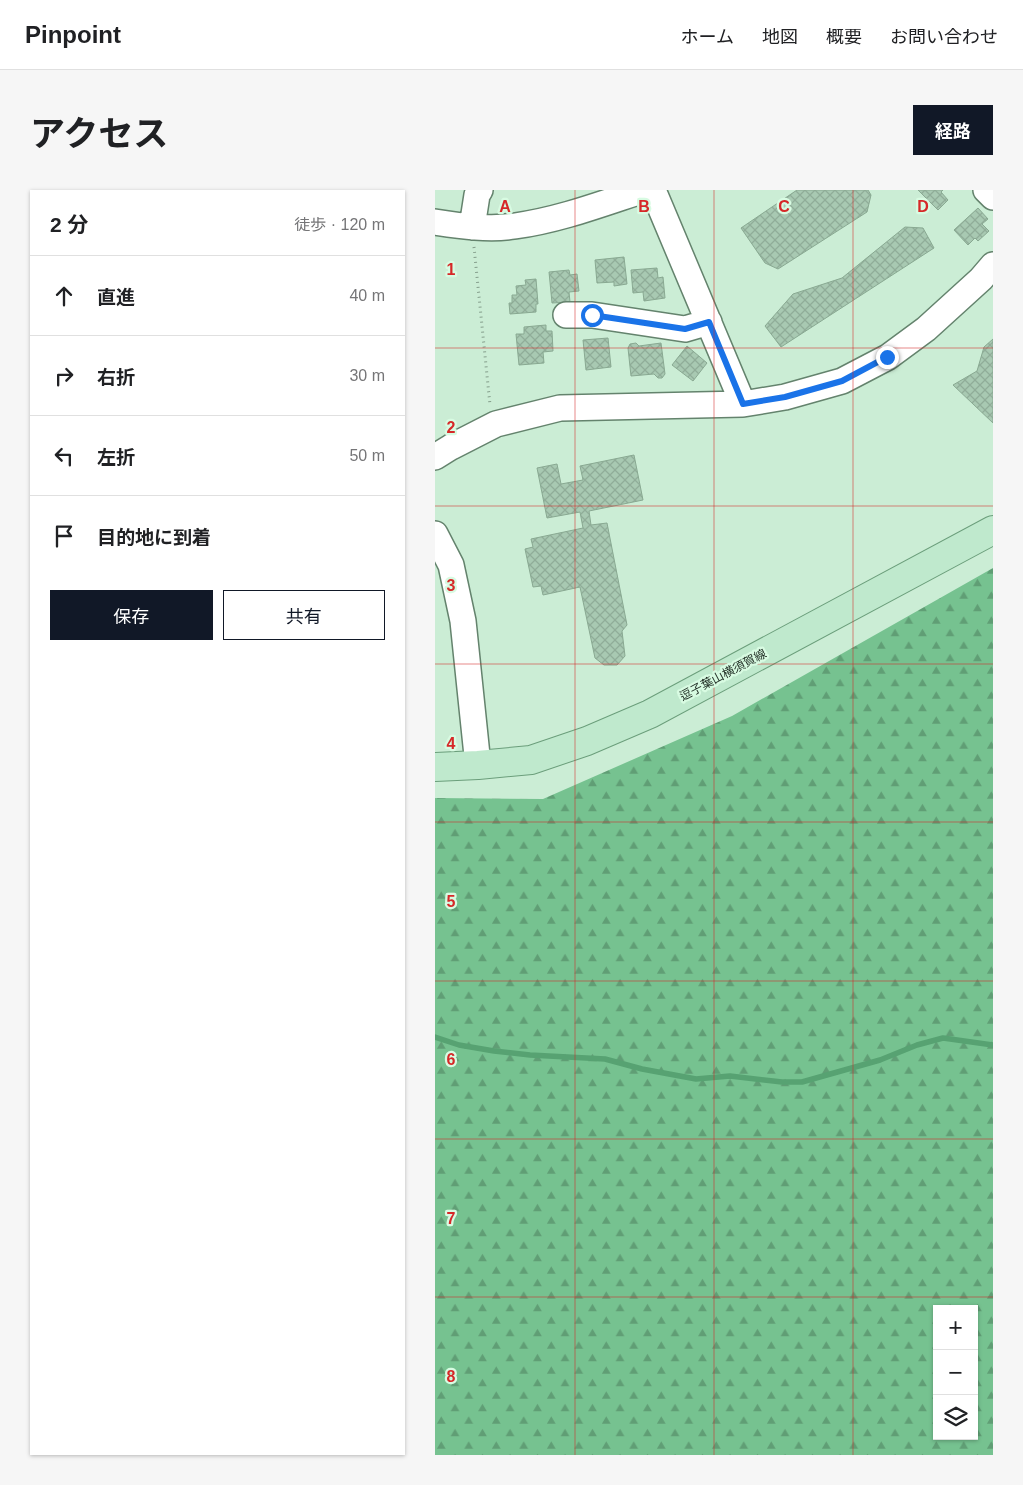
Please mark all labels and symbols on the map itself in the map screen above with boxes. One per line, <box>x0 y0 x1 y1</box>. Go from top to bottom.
text: A <box>499 198 511 215</box>
text: B <box>638 198 650 215</box>
text: C <box>778 198 790 215</box>
text: D <box>917 198 929 215</box>
text: 1 <box>447 261 456 278</box>
route start <box>581 304 604 327</box>
route end <box>876 346 899 369</box>
text: 2 <box>447 419 456 436</box>
text: 3 <box>447 577 456 594</box>
street label: 逗子葉山横須賀線 <box>677 646 769 704</box>
text: 4 <box>447 735 456 752</box>
text: 5 <box>447 893 456 910</box>
text: 6 <box>447 1051 456 1068</box>
text: 7 <box>447 1210 456 1227</box>
text: 8 <box>447 1368 456 1385</box>

